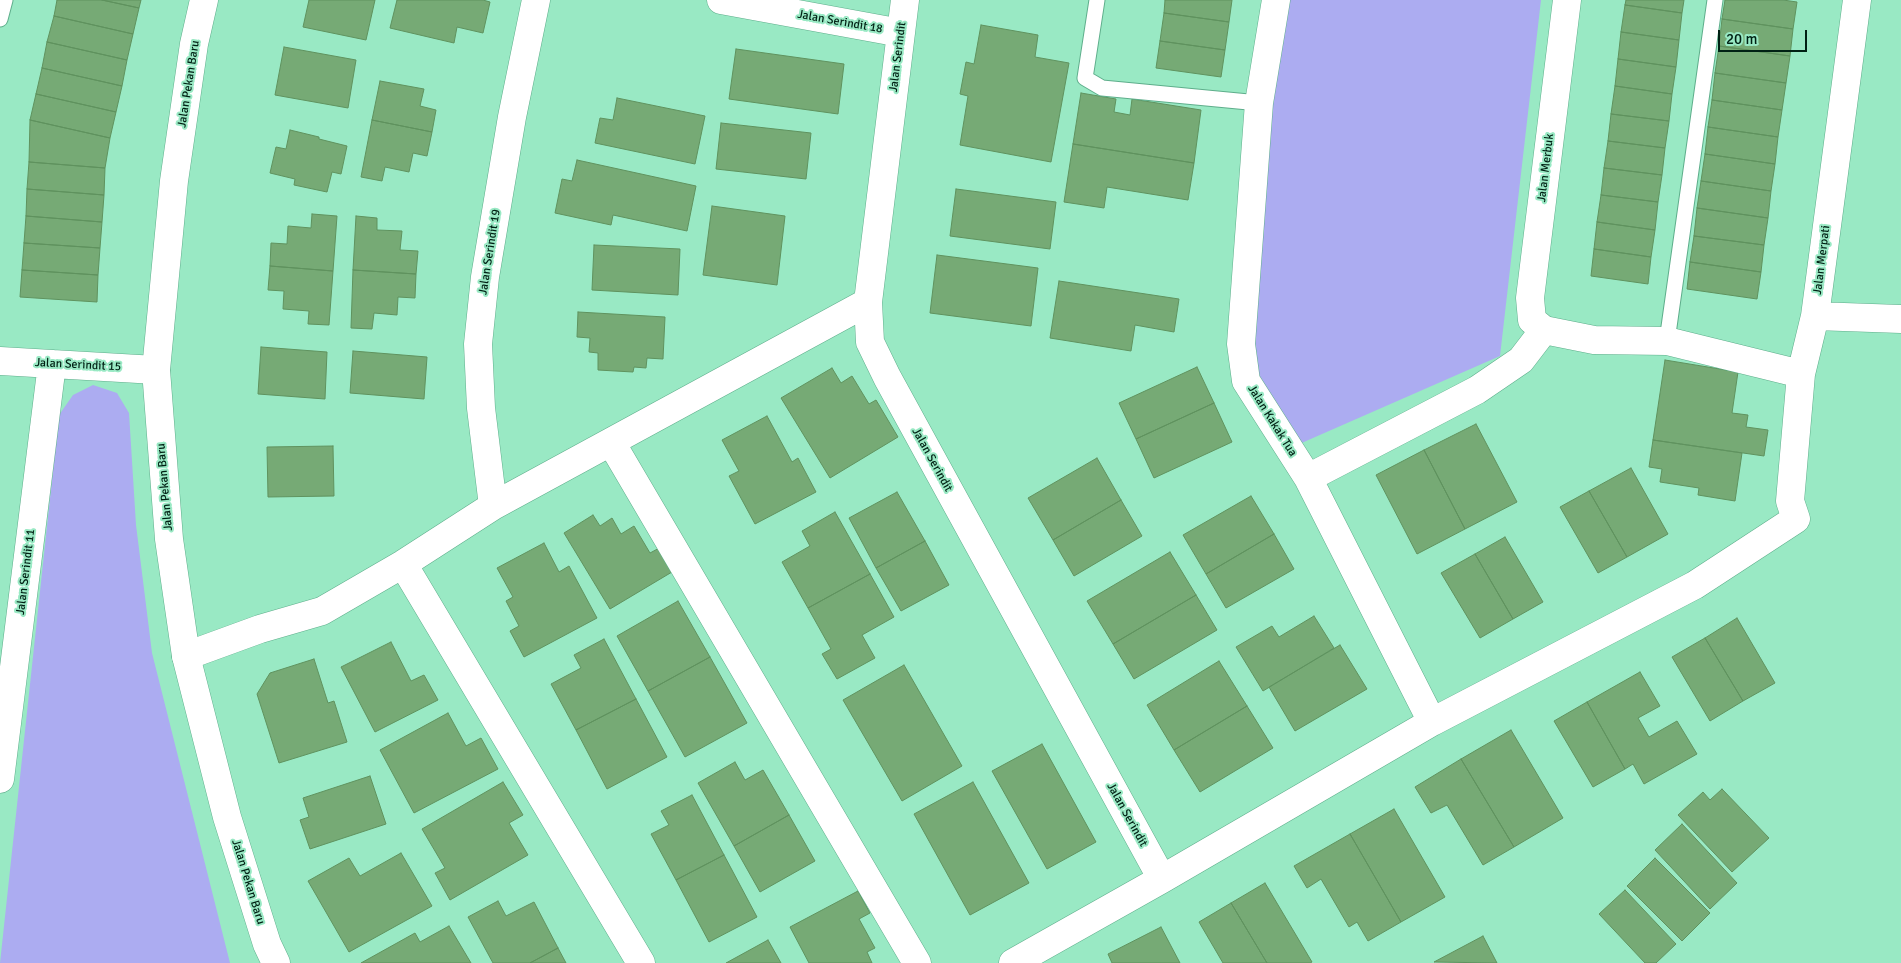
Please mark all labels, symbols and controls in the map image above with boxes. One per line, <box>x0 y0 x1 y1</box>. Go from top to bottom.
street label: Jalan Serindit 18 <box>796 7 884 37</box>
scale bar <box>1721 20 1810 52</box>
street label: Jalan Serindit <box>887 21 909 93</box>
text: 20 m <box>1726 30 1757 48</box>
street label: Jalan Pekan Baru <box>175 39 203 129</box>
street label: Jalan Merbuk <box>1535 133 1557 203</box>
street label: Jalan Serindit 19 <box>476 208 504 296</box>
street label: Jalan Merpati <box>1811 224 1833 296</box>
street label: Jalan Serindit 15 <box>35 356 121 374</box>
street label: Jalan Kakak Tua <box>1244 383 1300 459</box>
street label: Jalan Serindit <box>909 426 955 494</box>
street label: Jalan Pekan Baru <box>154 443 176 531</box>
street label: Jalan Serindit 11 <box>14 528 38 616</box>
street label: Jalan Serindit <box>1104 781 1150 849</box>
street label: Jalan Pekan Baru <box>228 838 268 926</box>

